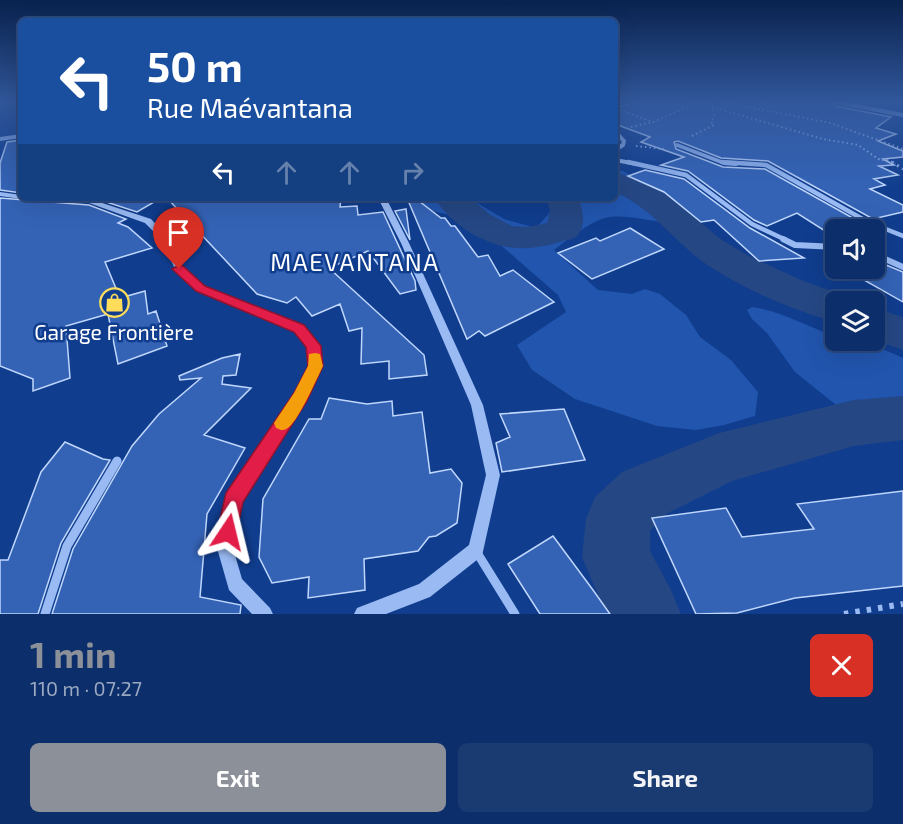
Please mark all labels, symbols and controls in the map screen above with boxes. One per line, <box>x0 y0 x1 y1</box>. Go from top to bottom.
text: 50 m <box>147 40 243 90</box>
icon: left <box>48 42 126 120</box>
text: Rue Maévantana <box>147 91 353 123</box>
icon: left <box>207 156 240 189</box>
icon: ahead <box>270 156 303 189</box>
icon: ahead <box>333 156 366 189</box>
icon: right <box>396 156 429 189</box>
pin <box>153 207 204 269</box>
icon: arrive <box>162 216 195 249</box>
map controls <box>825 219 885 351</box>
button: sound <box>825 219 885 279</box>
district label: MAEVANTANA <box>270 247 440 276</box>
shop icon: Garage Frontière <box>98 286 130 318</box>
button: layers <box>825 291 885 351</box>
place label: Garage Frontière <box>34 319 194 344</box>
position arrow <box>196 500 260 564</box>
text: 1 min <box>30 632 117 675</box>
button: close <box>810 634 873 697</box>
text: 110 m · 07:27 <box>30 676 142 700</box>
button: Exit <box>30 743 446 812</box>
button: Share <box>458 743 873 812</box>

